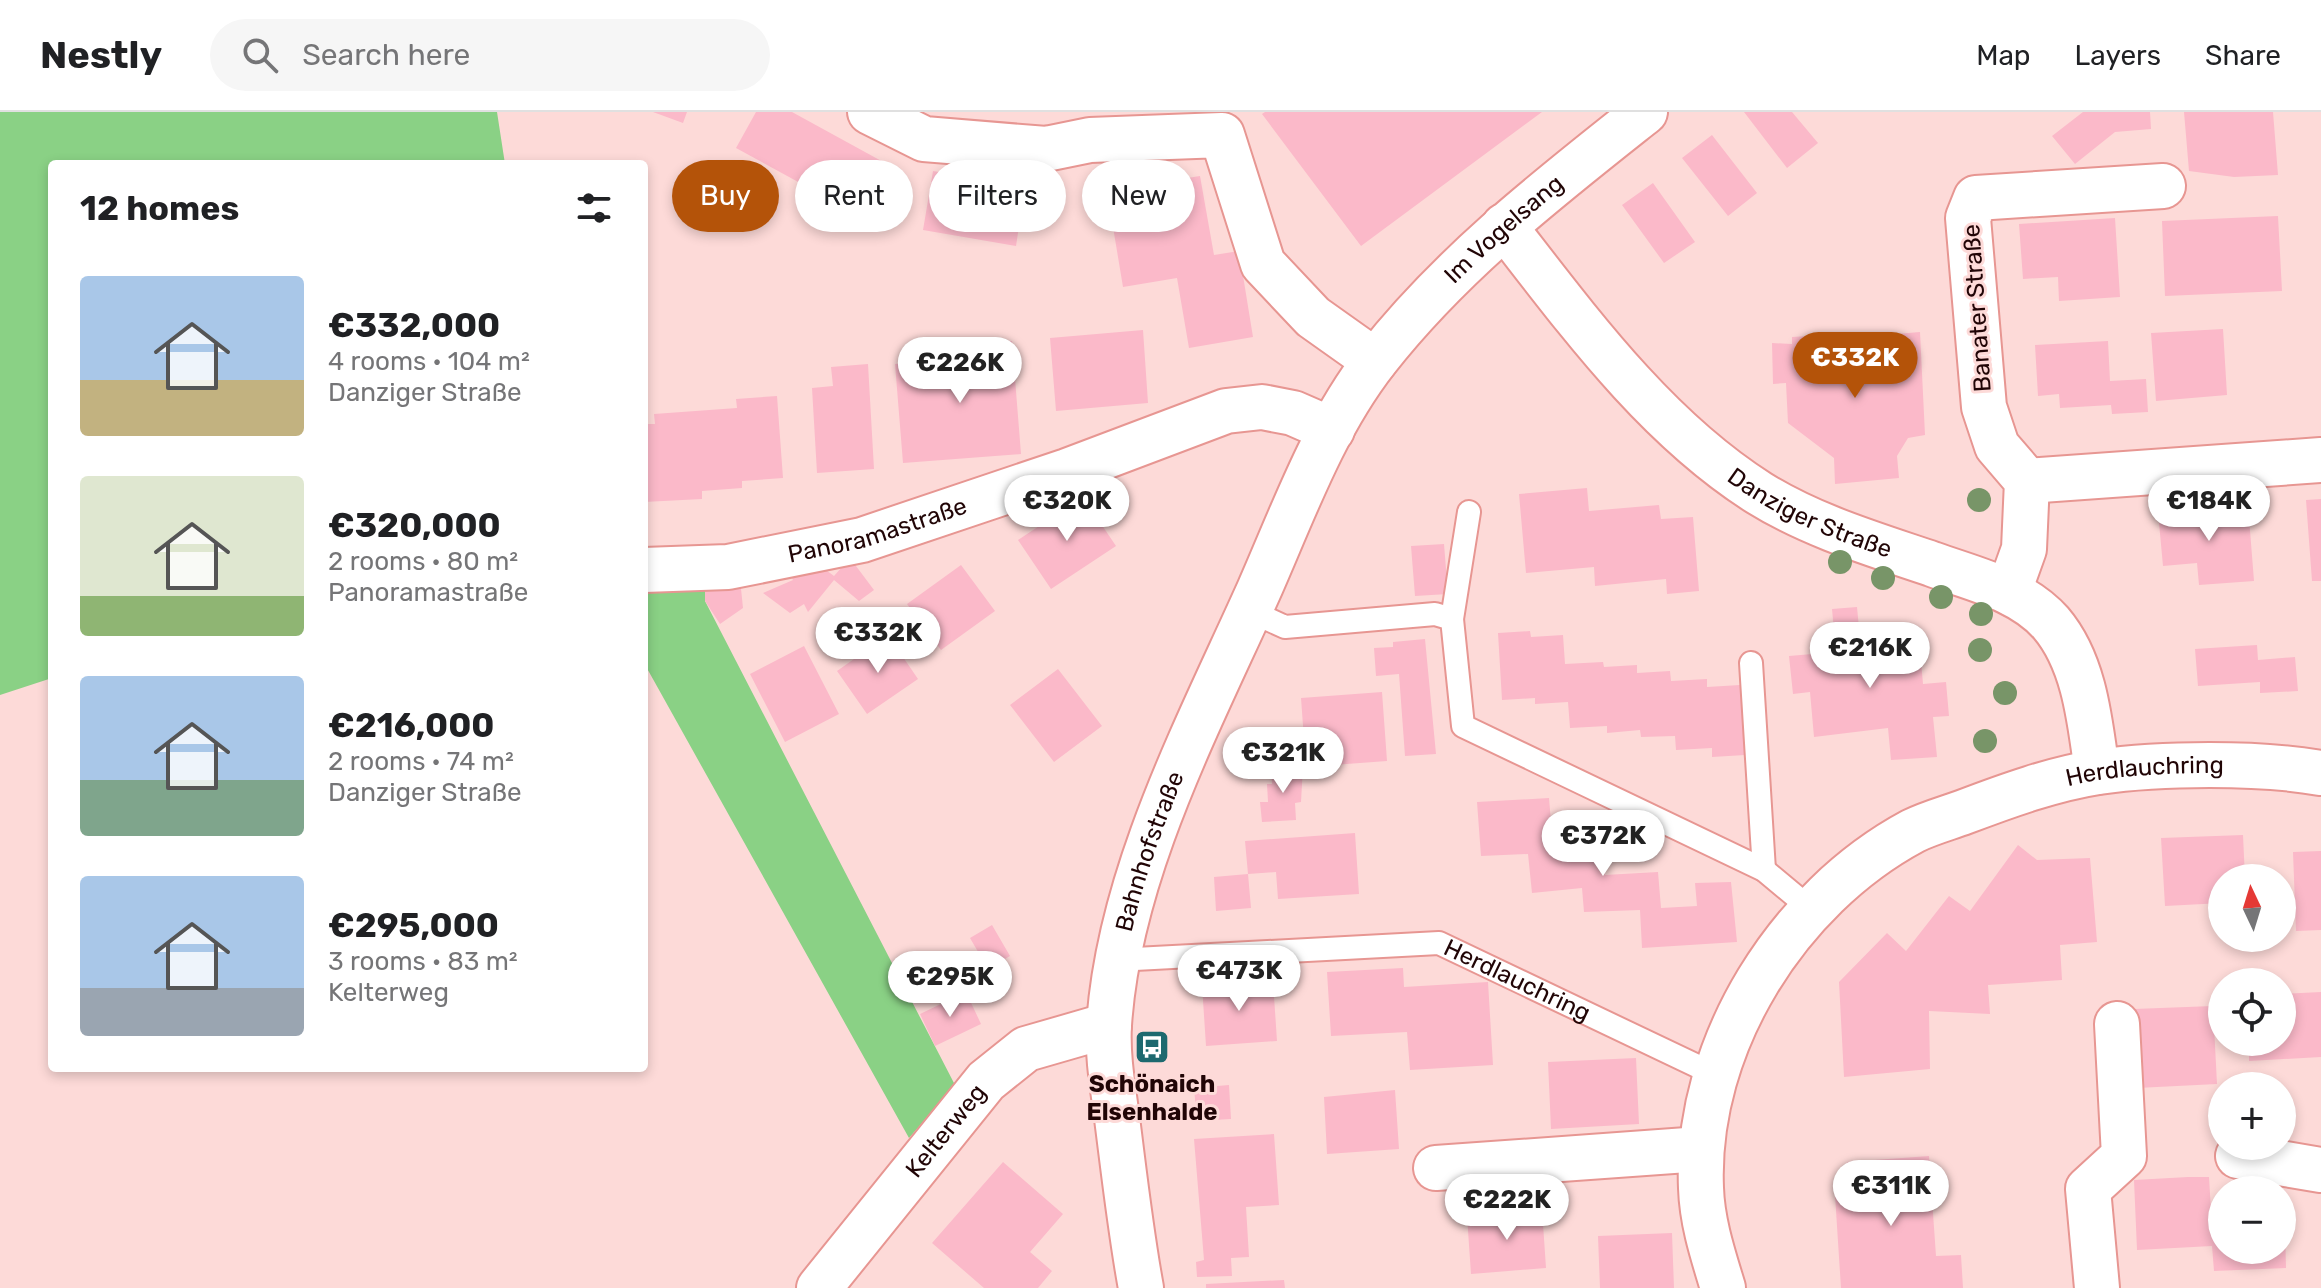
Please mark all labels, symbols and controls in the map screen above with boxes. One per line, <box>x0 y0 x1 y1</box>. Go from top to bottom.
search box <box>210 19 770 91</box>
text: Nestly <box>40 32 162 78</box>
icon: search <box>238 33 282 77</box>
text: Search here <box>302 37 470 73</box>
text: Map <box>1976 39 2031 72</box>
text: Layers <box>2075 39 2161 72</box>
text: Share <box>2205 39 2281 72</box>
chip: Buy <box>672 160 779 232</box>
chip: Rent <box>795 160 913 232</box>
chip: Filters <box>929 160 1066 232</box>
chip: New <box>1082 160 1195 232</box>
street label: Im Vogelsang <box>1438 169 1569 289</box>
icon: filters <box>572 186 616 230</box>
text: 12 homes <box>80 188 239 229</box>
street label: Banater Straße <box>1957 223 1997 393</box>
text: €332,000 <box>328 305 500 346</box>
icon: home <box>144 308 240 404</box>
pin: €332K <box>1799 332 1911 400</box>
pin: €226K <box>904 337 1016 405</box>
text: €332K <box>1811 342 1899 373</box>
text: 4 rooms · 104 m² <box>328 346 530 377</box>
text: €226K <box>916 347 1004 378</box>
text: Danziger Straße <box>328 377 522 408</box>
street label: Danziger Straße <box>1722 462 1896 564</box>
pin: €320K <box>1011 475 1123 543</box>
pin: €184K <box>2153 475 2265 543</box>
text: €320K <box>1022 485 1112 516</box>
text: €184K <box>2166 485 2252 516</box>
street label: Panoramastraße <box>785 492 970 569</box>
text: €320,000 <box>328 505 501 546</box>
icon: home <box>144 508 240 604</box>
text: 2 rooms · 80 m² <box>328 546 518 577</box>
text: Panoramastraße <box>328 577 528 608</box>
pin: €332K <box>822 607 934 675</box>
text: €332K <box>834 617 922 648</box>
pin: €216K <box>1814 622 1926 690</box>
text: €216K <box>1828 632 1912 663</box>
text: €216,000 <box>328 705 494 746</box>
icon: home <box>144 708 240 804</box>
pin: €321K <box>1227 727 1339 795</box>
text: €321K <box>1241 737 1325 768</box>
text: 2 rooms · 74 m² <box>328 746 514 777</box>
street label: Herdlauchring <box>2063 751 2224 792</box>
street label: Bahnhofstraße <box>1110 767 1190 934</box>
text: Danziger Straße <box>328 777 522 808</box>
pin: €372K <box>1547 810 1659 878</box>
text: €372K <box>1560 820 1646 851</box>
north arrow <box>2208 864 2296 952</box>
map controls <box>2208 864 2296 1264</box>
text: €295,000 <box>328 905 499 946</box>
icon: home <box>144 908 240 1004</box>
street label: Herdlauchring <box>1439 933 1595 1027</box>
pin: €473K <box>1183 945 1295 1013</box>
text: 3 rooms · 83 m² <box>328 946 518 977</box>
pin: €295K <box>894 951 1006 1019</box>
text: €473K <box>1196 955 1282 986</box>
text: €295K <box>906 961 994 992</box>
button: locate <box>2208 968 2296 1056</box>
text: Kelterweg <box>328 977 449 1008</box>
bus stop icon: Schönaich Elsenhalde <box>1133 1028 1171 1066</box>
place label: Schönaich Elsenhalde <box>1086 1070 1218 1126</box>
button: + <box>2208 1072 2296 1160</box>
street label: Kelterweg <box>900 1079 992 1183</box>
pin: €311K <box>1835 1160 1947 1228</box>
text: €311K <box>1851 1170 1931 1201</box>
pin: €222K <box>1451 1174 1563 1242</box>
button: − <box>2208 1176 2296 1264</box>
text: €222K <box>1463 1184 1551 1215</box>

